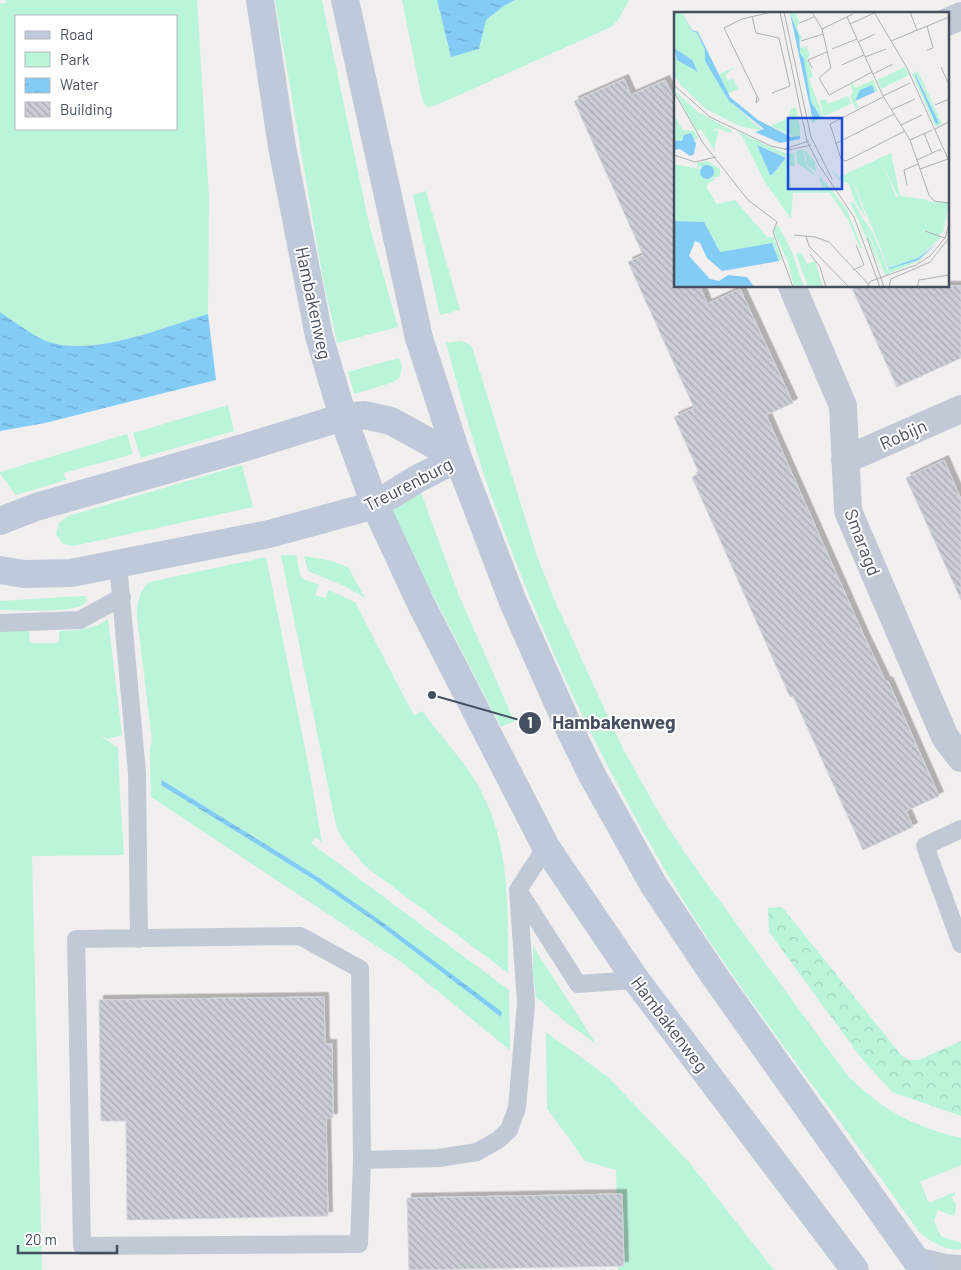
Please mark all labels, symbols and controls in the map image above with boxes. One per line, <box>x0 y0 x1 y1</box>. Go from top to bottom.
inset map <box>674 12 948 288</box>
legend <box>15 15 178 130</box>
text: Road <box>60 25 93 43</box>
text: Park <box>60 50 90 68</box>
text: Water <box>60 75 99 93</box>
text: Building <box>60 100 113 118</box>
street label: Hambakenweg <box>291 245 337 361</box>
street label: Robijn <box>876 414 930 454</box>
street label: Treurenburg <box>360 452 456 516</box>
street label: Smaragd <box>840 505 886 579</box>
callout: Hambakenweg <box>517 706 686 740</box>
text: Hambakenweg <box>552 710 676 733</box>
text: 1 <box>527 713 533 731</box>
street label: Hambakenweg <box>627 972 713 1076</box>
scale bar <box>18 1222 116 1254</box>
text: 20 m <box>25 1230 57 1248</box>

